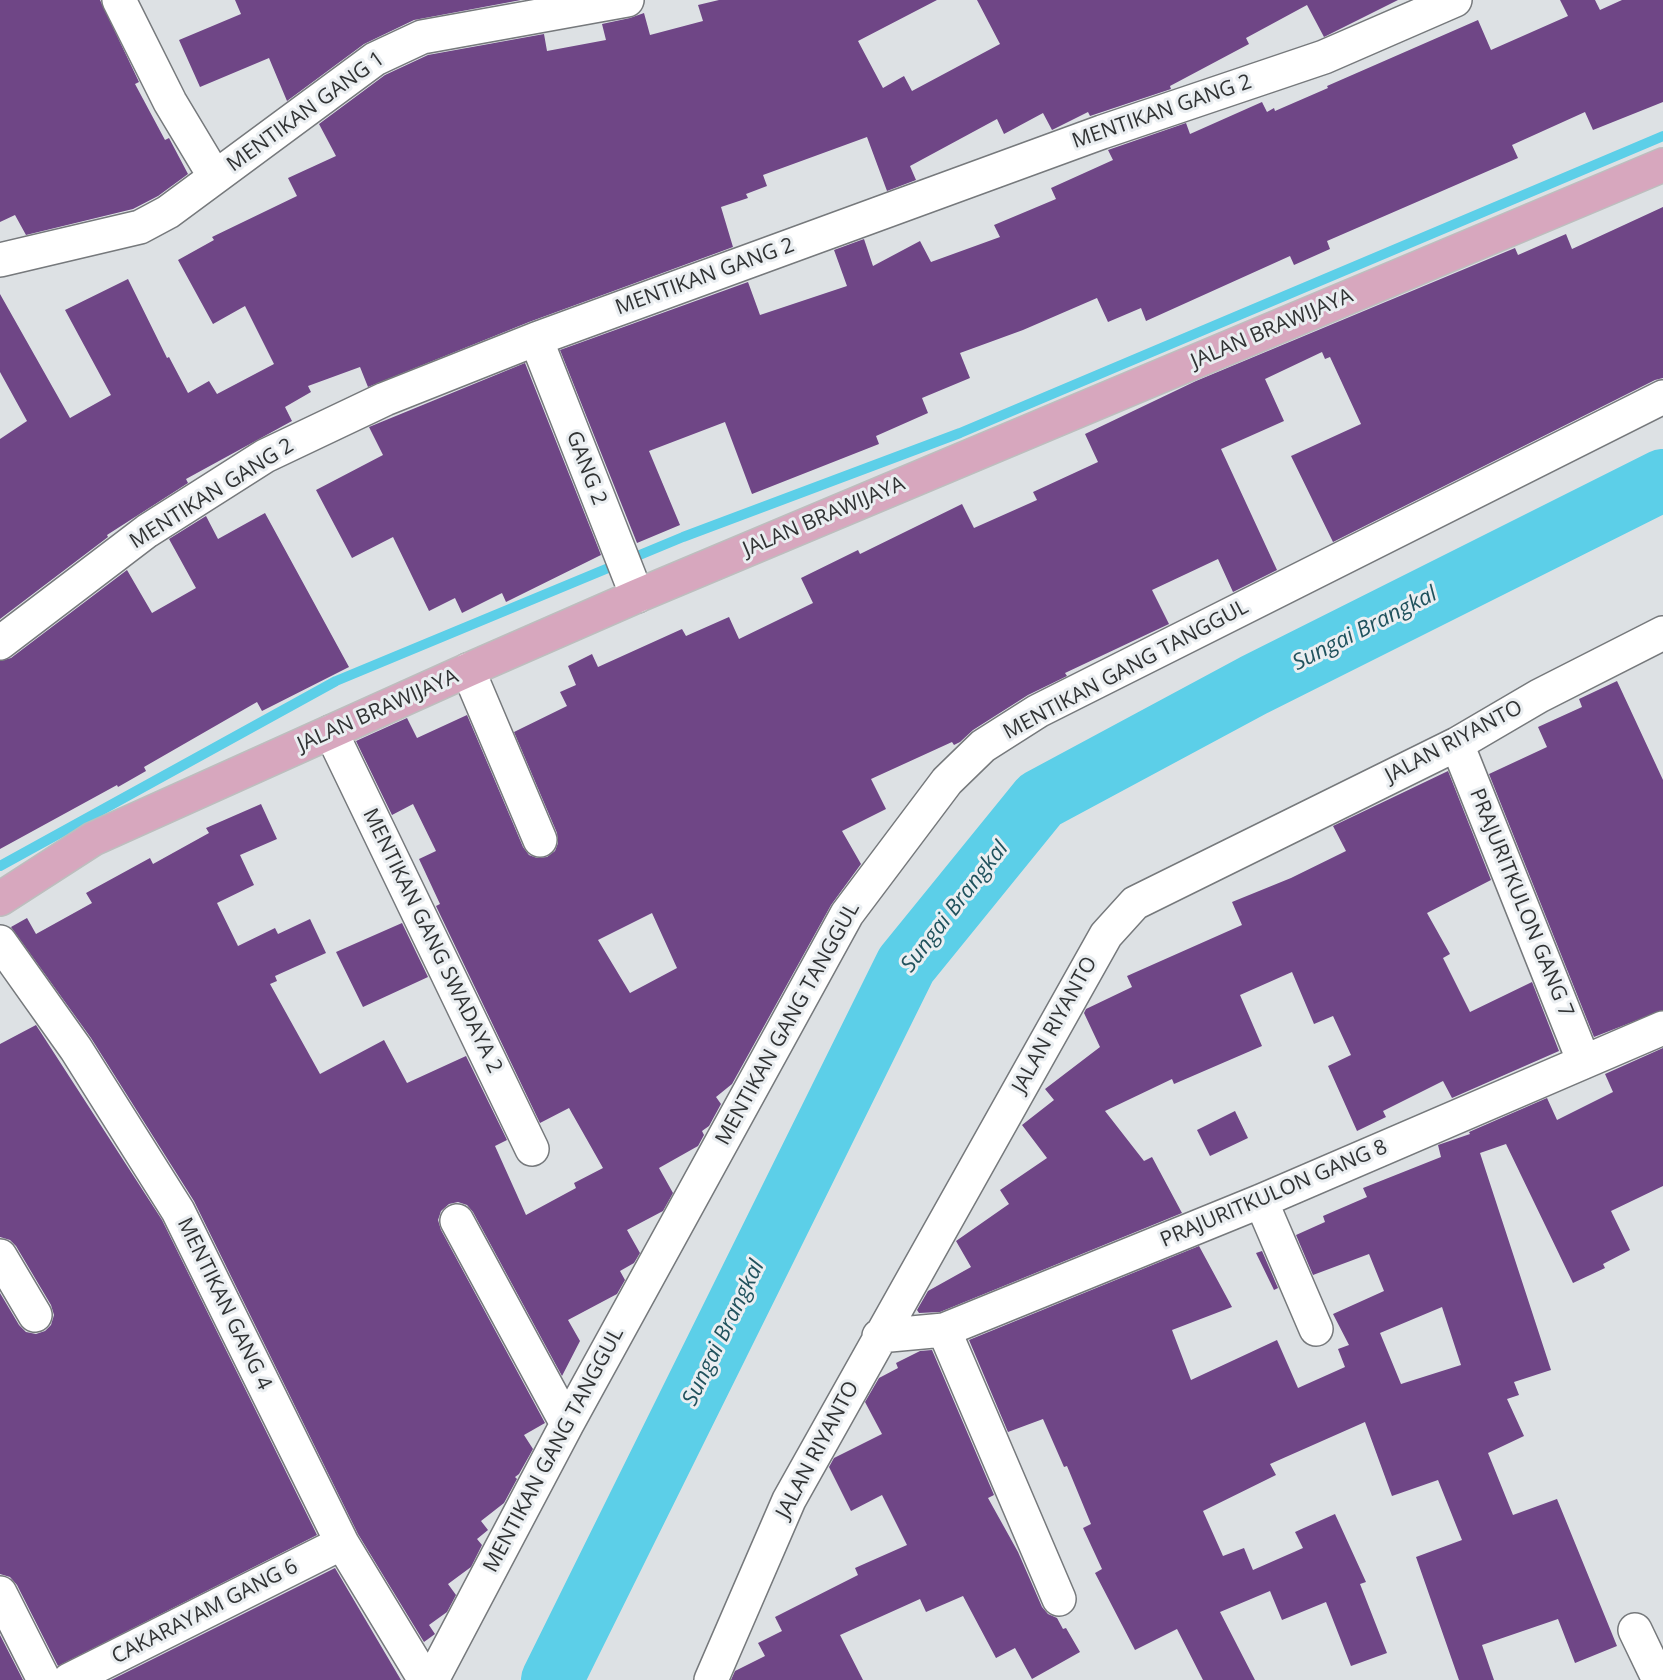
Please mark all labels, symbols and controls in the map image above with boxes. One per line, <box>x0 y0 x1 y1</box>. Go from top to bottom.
street label: MENTIKAN GANG 1 <box>222 46 390 178</box>
street label: MENTIKAN GANG 2 <box>1069 69 1255 155</box>
street label: MENTIKAN GANG 2 <box>612 233 798 321</box>
street label: JALAN BRAWIJAYA <box>1187 284 1357 374</box>
street label: GANG 2 <box>560 428 612 508</box>
street label: MENTIKAN GANG 2 <box>125 433 299 555</box>
street label: JALAN BRAWIJAYA <box>739 472 909 562</box>
water label: Sungai Brangkal <box>1288 581 1442 677</box>
street label: MENTIKAN GANG TANGGUL <box>999 595 1253 745</box>
street label: JALAN BRAWIJAYA <box>294 664 462 758</box>
street label: JALAN RIYANTO <box>1381 695 1527 789</box>
street label: PRAJURITKULON GANG 7 <box>1464 785 1578 1021</box>
street label: MENTIKAN GANG SWADAYA 2 <box>357 804 507 1078</box>
water label: Sungai Brangkal <box>896 836 1014 978</box>
street label: MENTIKAN GANG TANGGUL <box>711 898 865 1150</box>
street label: JALAN RIYANTO <box>1007 952 1103 1098</box>
street label: PRAJURITKULON GANG 8 <box>1157 1135 1391 1253</box>
street label: MENTIKAN GANG 4 <box>171 1214 277 1394</box>
water label: Sungai Brangkal <box>677 1256 771 1410</box>
street label: MENTIKAN GANG TANGGUL <box>479 1323 629 1577</box>
street label: JALAN RIYANTO <box>771 1377 865 1523</box>
street label: CAKARAYAM GANG 6 <box>108 1554 302 1670</box>

